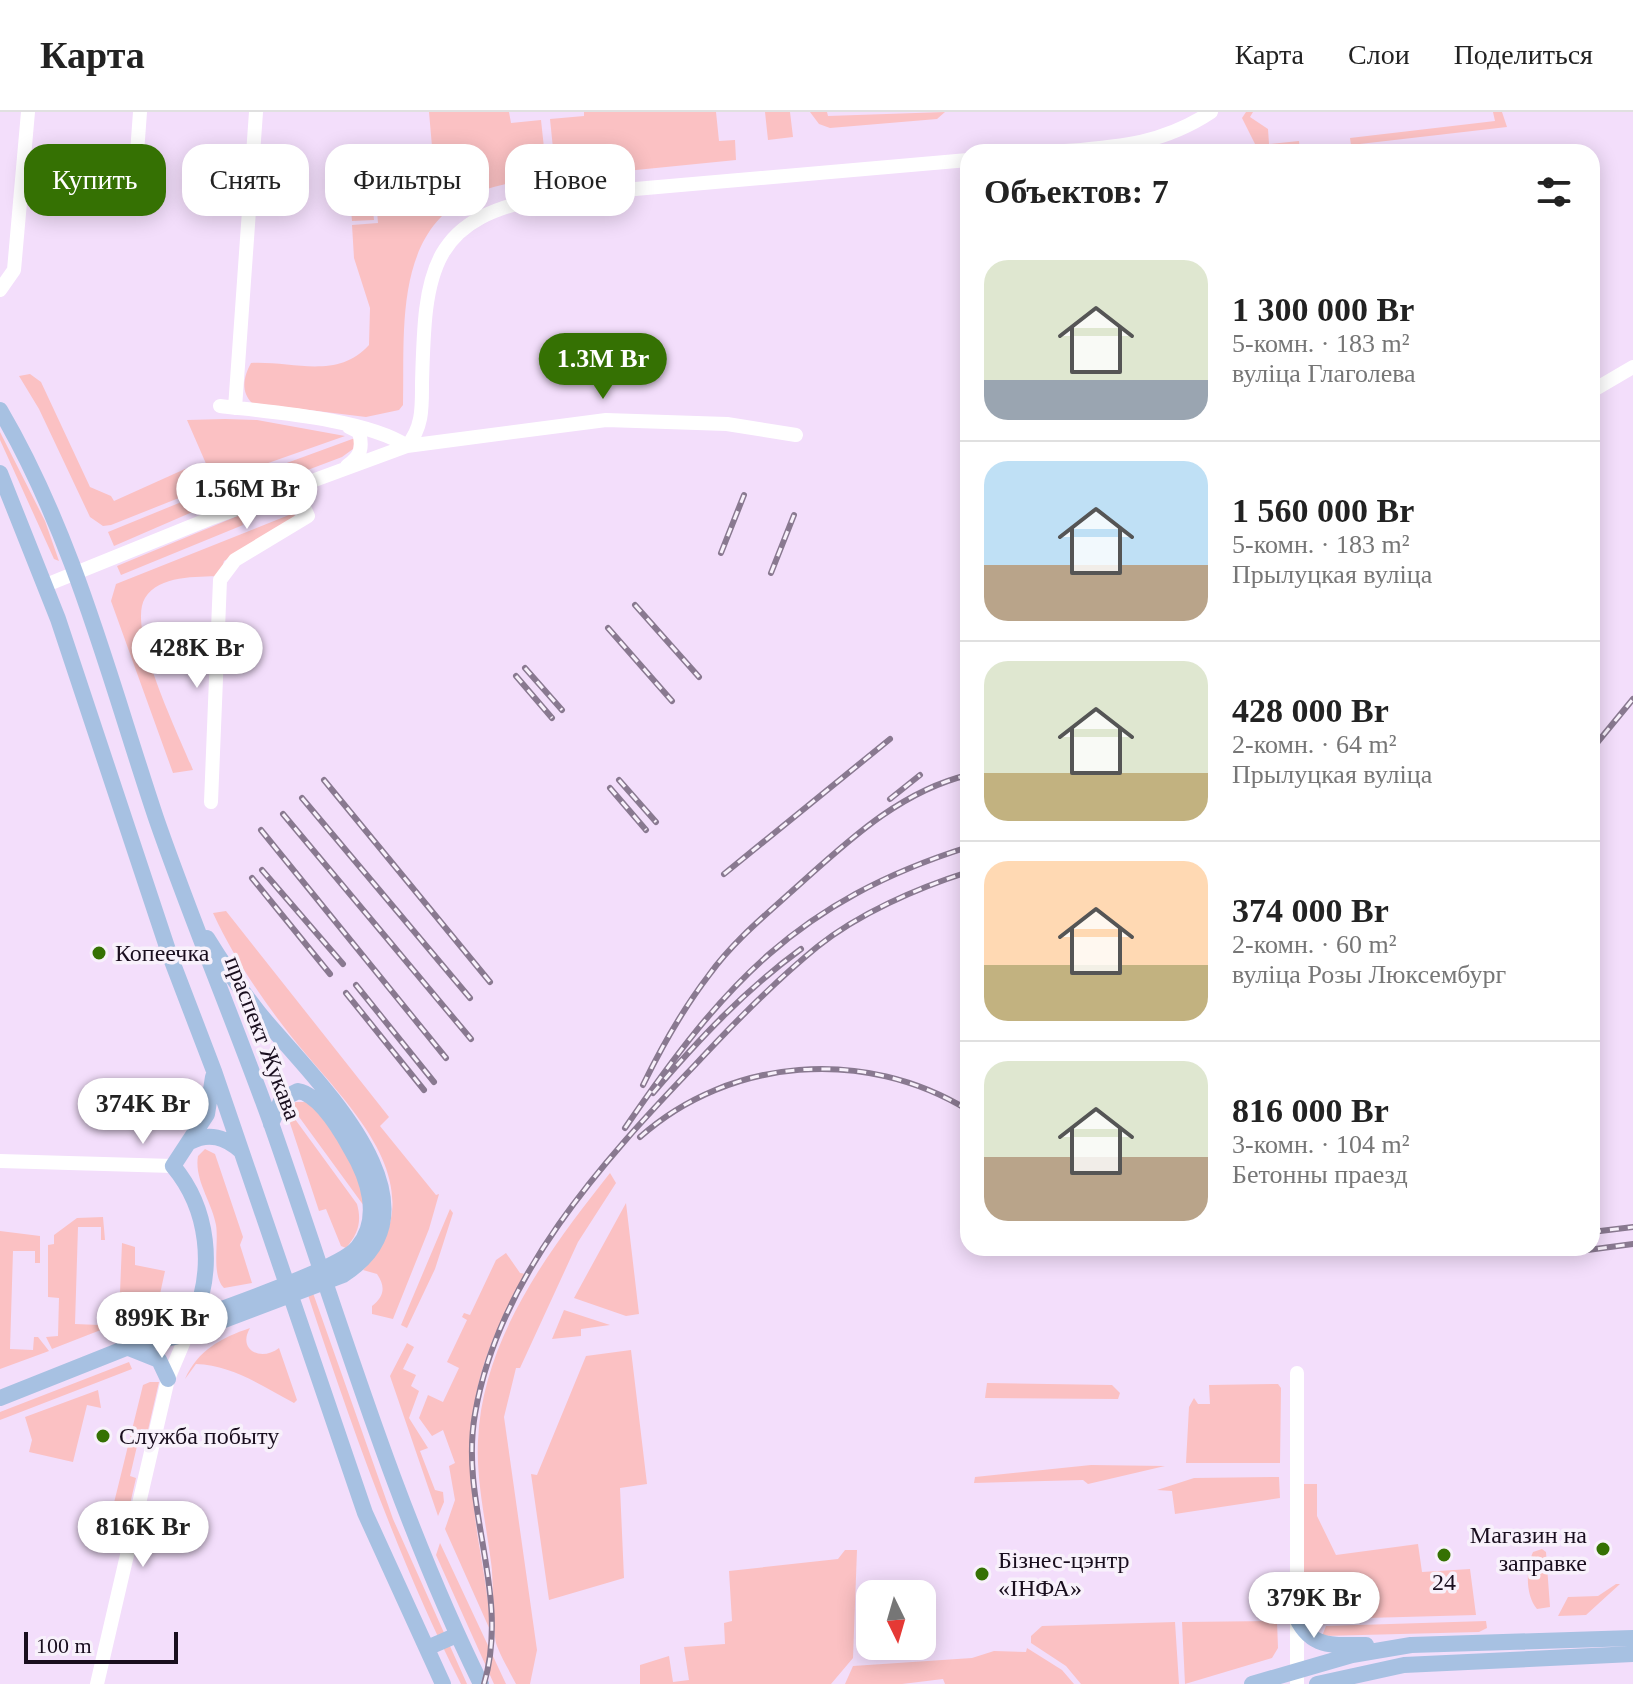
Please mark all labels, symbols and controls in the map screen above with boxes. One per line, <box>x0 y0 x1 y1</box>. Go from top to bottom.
text: Карта <box>40 34 145 76</box>
text: Карта <box>1235 39 1304 70</box>
text: Слои <box>1348 39 1410 70</box>
text: Поделиться <box>1454 39 1593 70</box>
chip: Купить <box>24 144 166 216</box>
chip: Снять <box>182 144 309 216</box>
chip: Фильтры <box>325 144 489 216</box>
chip: Новое <box>505 144 635 216</box>
icon: filters <box>1532 170 1576 214</box>
text: Объектов: 7 <box>984 173 1169 210</box>
text: 1 300 000 Br <box>1232 291 1414 328</box>
icon: home <box>1048 292 1144 388</box>
text: 5-комн. · 183 m² <box>1232 329 1410 358</box>
pin: 1.3M Br <box>529 333 677 401</box>
text: 1.3M Br <box>557 344 649 373</box>
text: вуліца Глаголева <box>1232 359 1416 388</box>
pin: 1.56M Br <box>164 463 330 531</box>
text: 1.56M Br <box>194 474 300 503</box>
text: 1 560 000 Br <box>1232 492 1414 529</box>
icon: home <box>1048 493 1144 589</box>
text: 5-комн. · 183 m² <box>1232 530 1410 559</box>
text: Прылуцкая вуліца <box>1232 560 1432 589</box>
pin: 428K Br <box>123 622 271 690</box>
text: 428K Br <box>150 633 244 662</box>
text: 428 000 Br <box>1232 692 1389 729</box>
icon: home <box>1048 693 1144 789</box>
text: 2-комн. · 64 m² <box>1232 730 1397 759</box>
text: Прылуцкая вуліца <box>1232 760 1432 789</box>
text: 374 000 Br <box>1232 892 1389 929</box>
icon: home <box>1048 893 1144 989</box>
text: 2-комн. · 60 m² <box>1232 930 1397 959</box>
place label: Копеечка <box>115 940 210 966</box>
marker: Копеечка <box>90 944 108 962</box>
street label: праспект Жукава <box>220 952 306 1124</box>
text: вуліца Розы Люксембург <box>1232 960 1506 989</box>
pin: 374K Br <box>69 1078 217 1146</box>
text: 374K Br <box>96 1089 190 1118</box>
text: 816 000 Br <box>1232 1092 1389 1129</box>
icon: home <box>1048 1093 1144 1189</box>
text: 3-комн. · 104 m² <box>1232 1130 1410 1159</box>
text: Бетонны праезд <box>1232 1160 1408 1189</box>
pin: 899K Br <box>88 1292 236 1360</box>
text: 899K Br <box>115 1303 209 1332</box>
place label: Служба побыту <box>119 1423 279 1449</box>
marker: Служба побыту <box>94 1427 112 1445</box>
pin: 816K Br <box>69 1501 217 1569</box>
text: 816K Br <box>96 1512 190 1541</box>
place label: Магазин на заправке <box>1470 1522 1587 1576</box>
marker: Магазин на заправке <box>1594 1540 1612 1558</box>
marker: 24 <box>1435 1546 1453 1564</box>
place label: Бізнес-цэнтр «ІНФА» <box>998 1547 1129 1601</box>
marker: Бізнес-цэнтр «ІНФА» <box>973 1565 991 1583</box>
place label: 24 <box>1432 1569 1456 1595</box>
pin: 379K Br <box>1240 1572 1388 1640</box>
north arrow <box>856 1580 936 1660</box>
map controls <box>856 1580 936 1660</box>
text: 379K Br <box>1267 1583 1361 1612</box>
scale bar <box>24 1628 178 1664</box>
text: 100 m <box>36 1633 92 1658</box>

